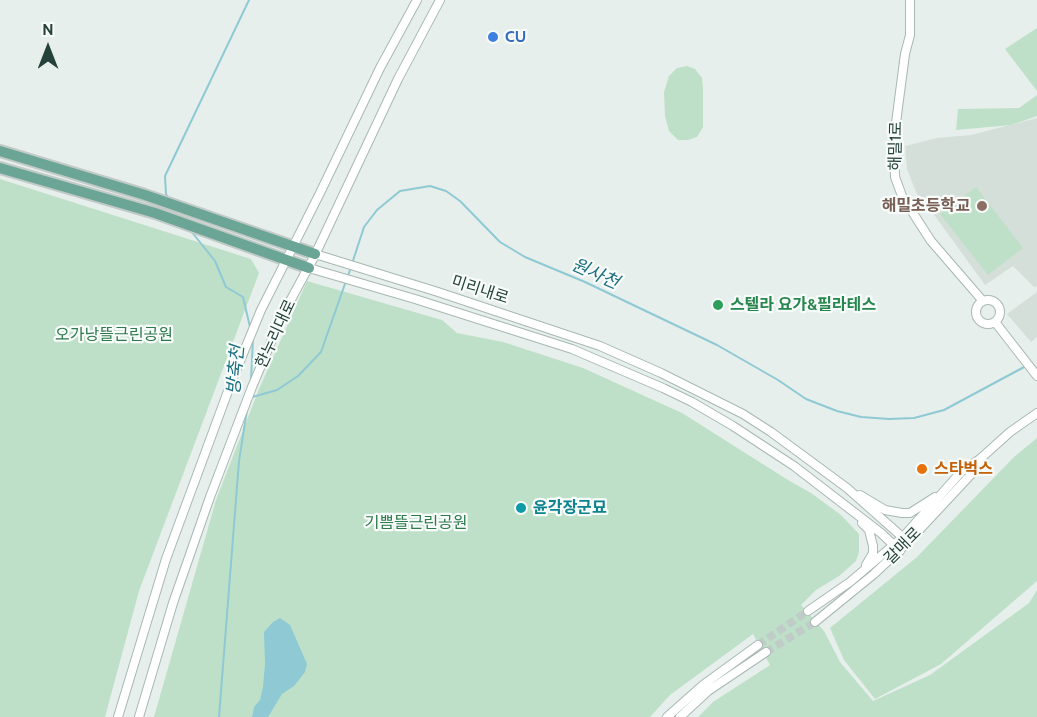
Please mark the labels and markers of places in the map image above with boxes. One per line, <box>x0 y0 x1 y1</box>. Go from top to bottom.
place label: CU <box>505 27 526 47</box>
marker: CU <box>486 30 500 44</box>
place label: 해밀초등학교 <box>882 196 970 216</box>
marker: 해밀초등학교 <box>975 199 989 213</box>
place label: 스텔라 요가&필라테스 <box>730 295 876 315</box>
marker: 스텔라 요가&필라테스 <box>711 298 725 312</box>
place label: 스타벅스 <box>934 459 993 479</box>
marker: 스타벅스 <box>915 462 929 476</box>
place label: 윤각장군묘 <box>533 498 607 518</box>
marker: 윤각장군묘 <box>514 501 528 515</box>

